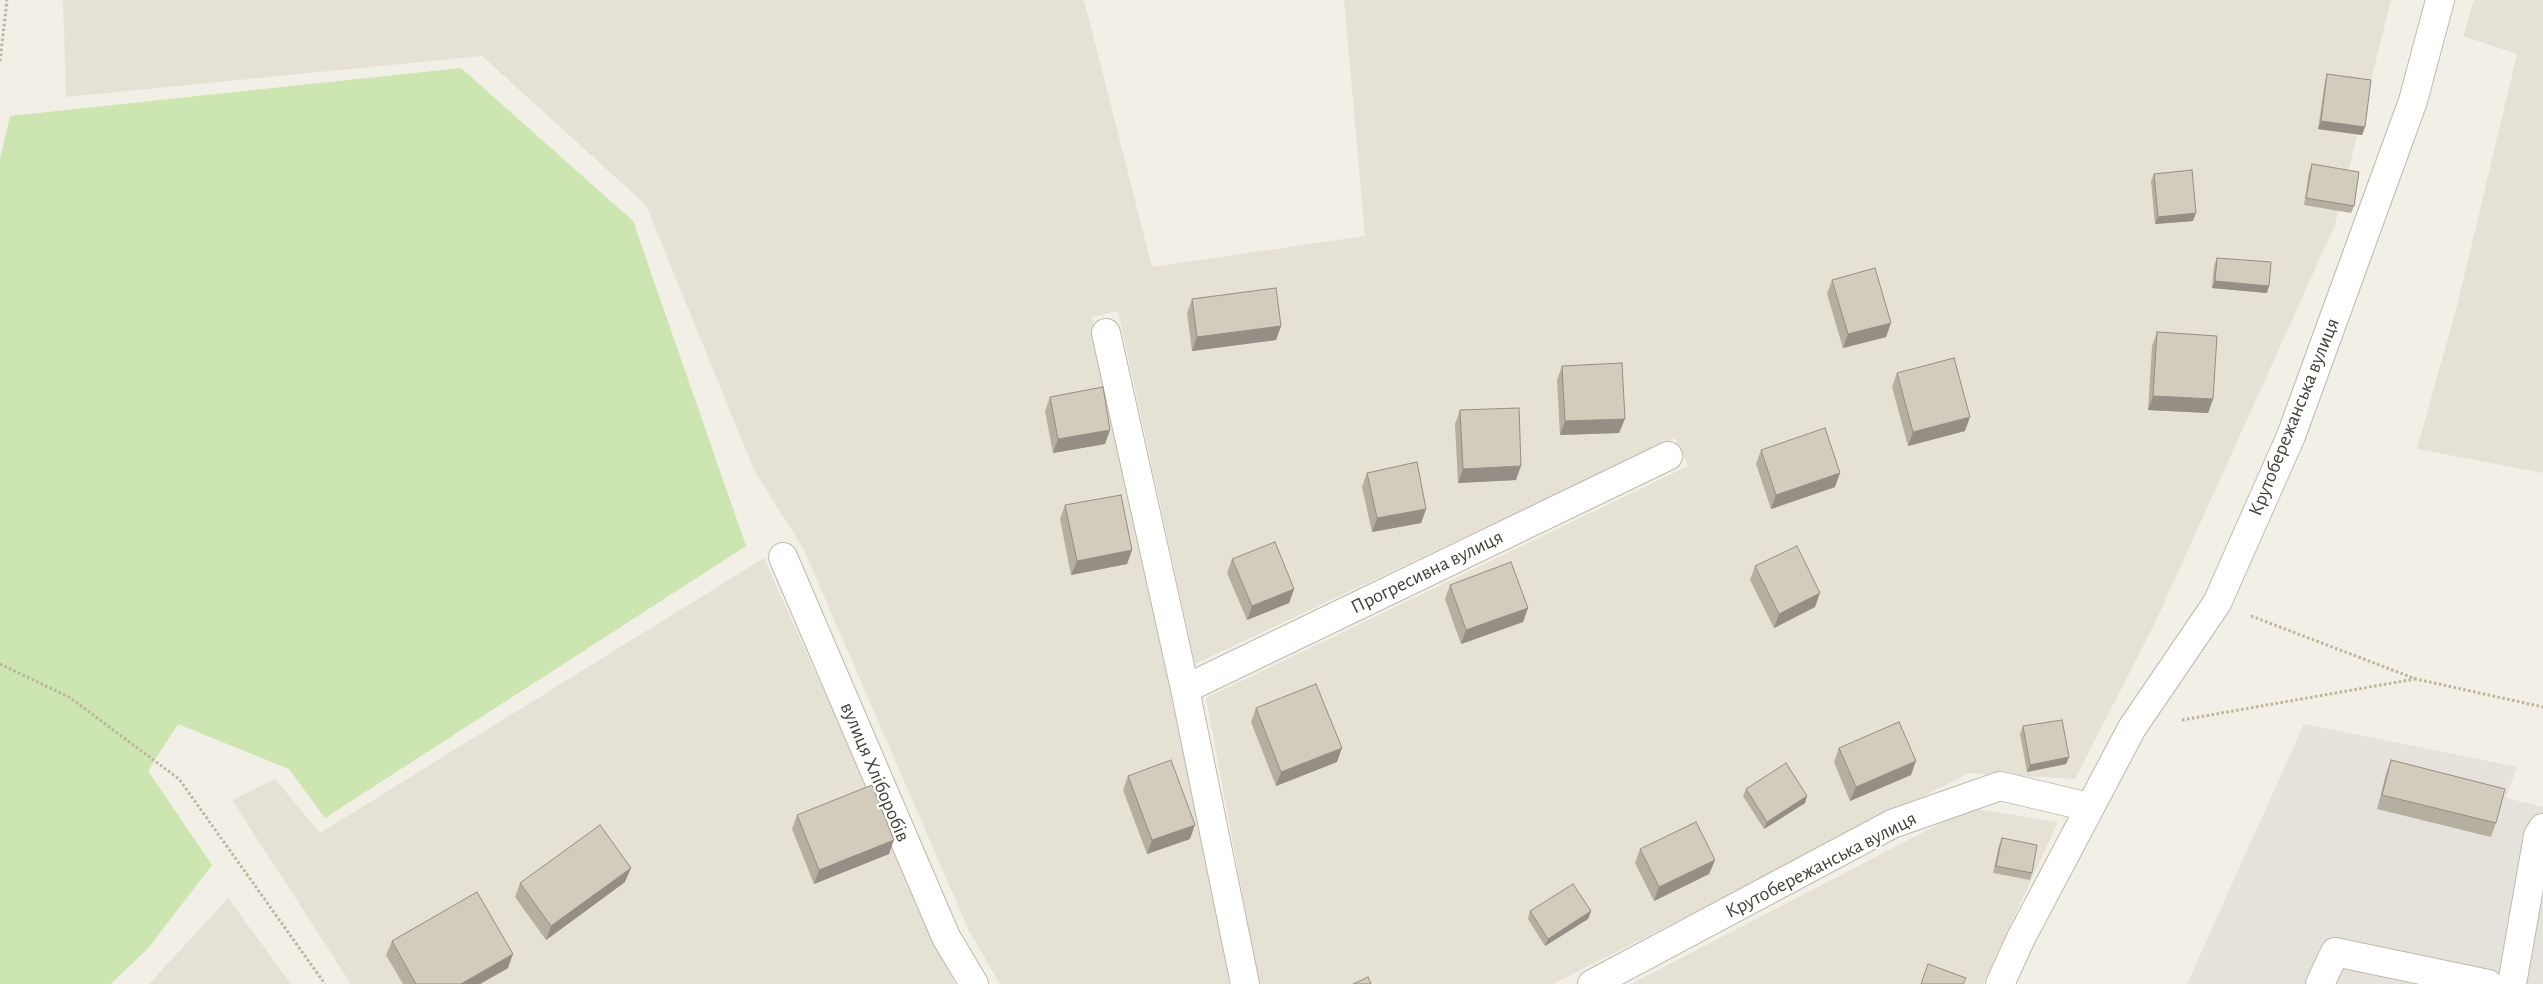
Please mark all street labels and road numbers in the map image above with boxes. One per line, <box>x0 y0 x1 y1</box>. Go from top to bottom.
street label: Крутобережанська вулиця <box>2243 314 2345 520</box>
street label: Прогресивна вулиця <box>1347 525 1507 619</box>
street label: вулиця Хліборобів <box>835 699 915 845</box>
street label: Крутобережанська вулиця <box>1721 806 1921 924</box>

